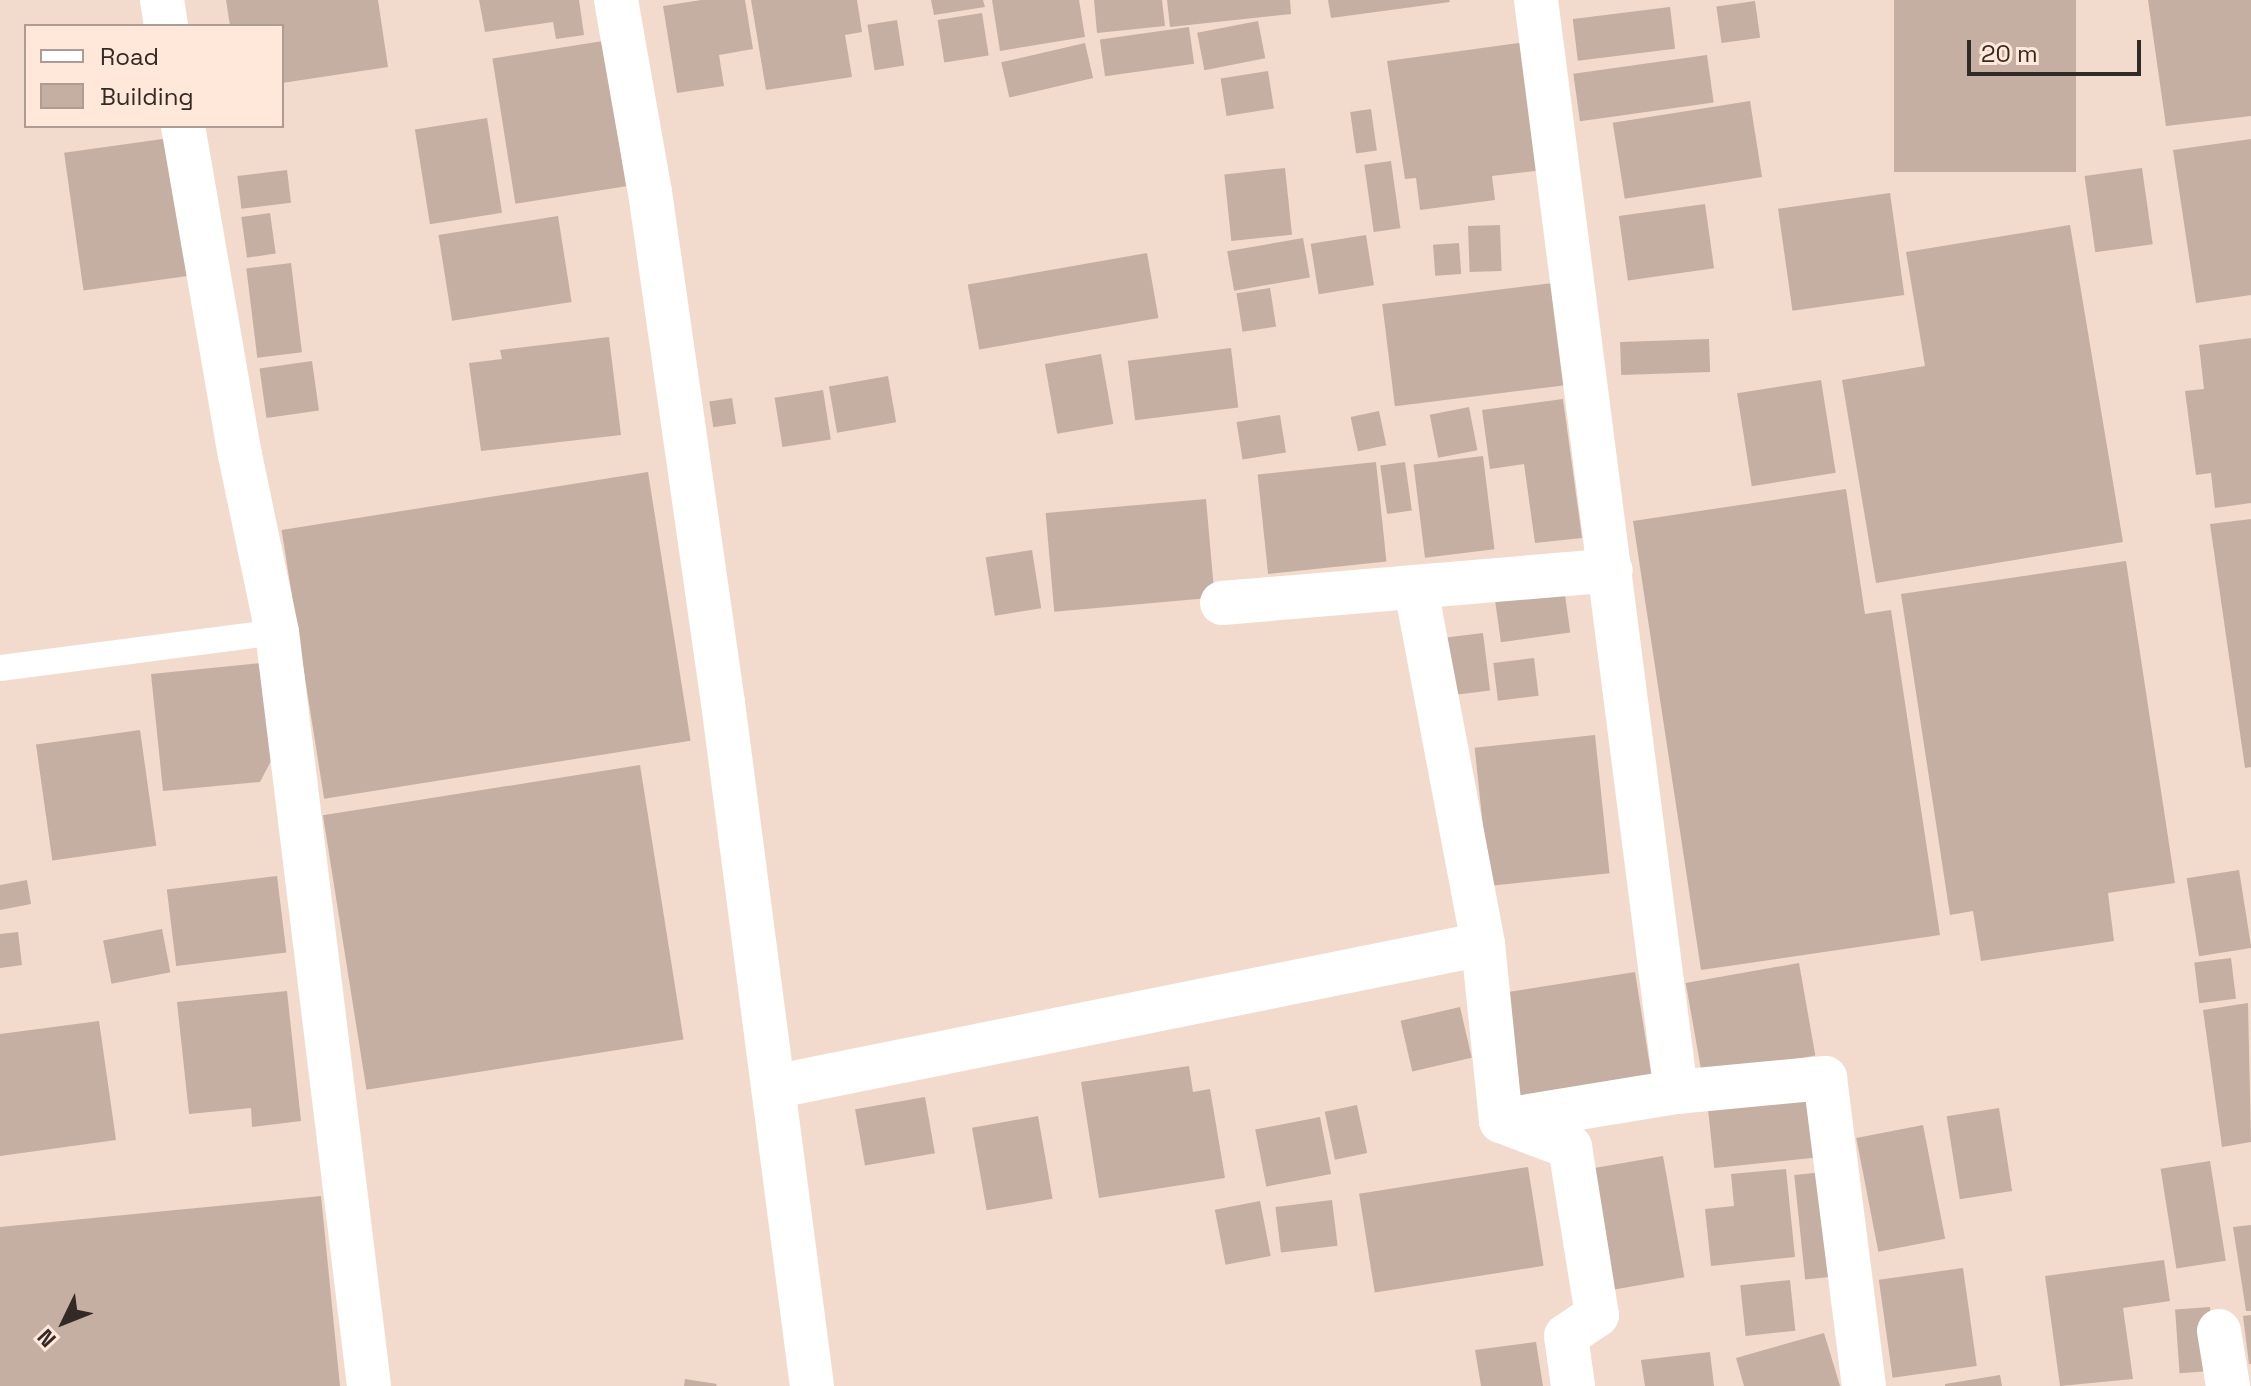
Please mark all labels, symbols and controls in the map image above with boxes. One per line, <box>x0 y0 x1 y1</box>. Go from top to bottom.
legend <box>24 24 284 128</box>
scale bar <box>1971 24 2145 74</box>
text: 20 m <box>1981 38 2038 69</box>
text: Road <box>100 41 159 72</box>
text: Building <box>100 81 194 112</box>
north arrow <box>24 1282 104 1362</box>
text: N <box>31 1323 62 1353</box>

